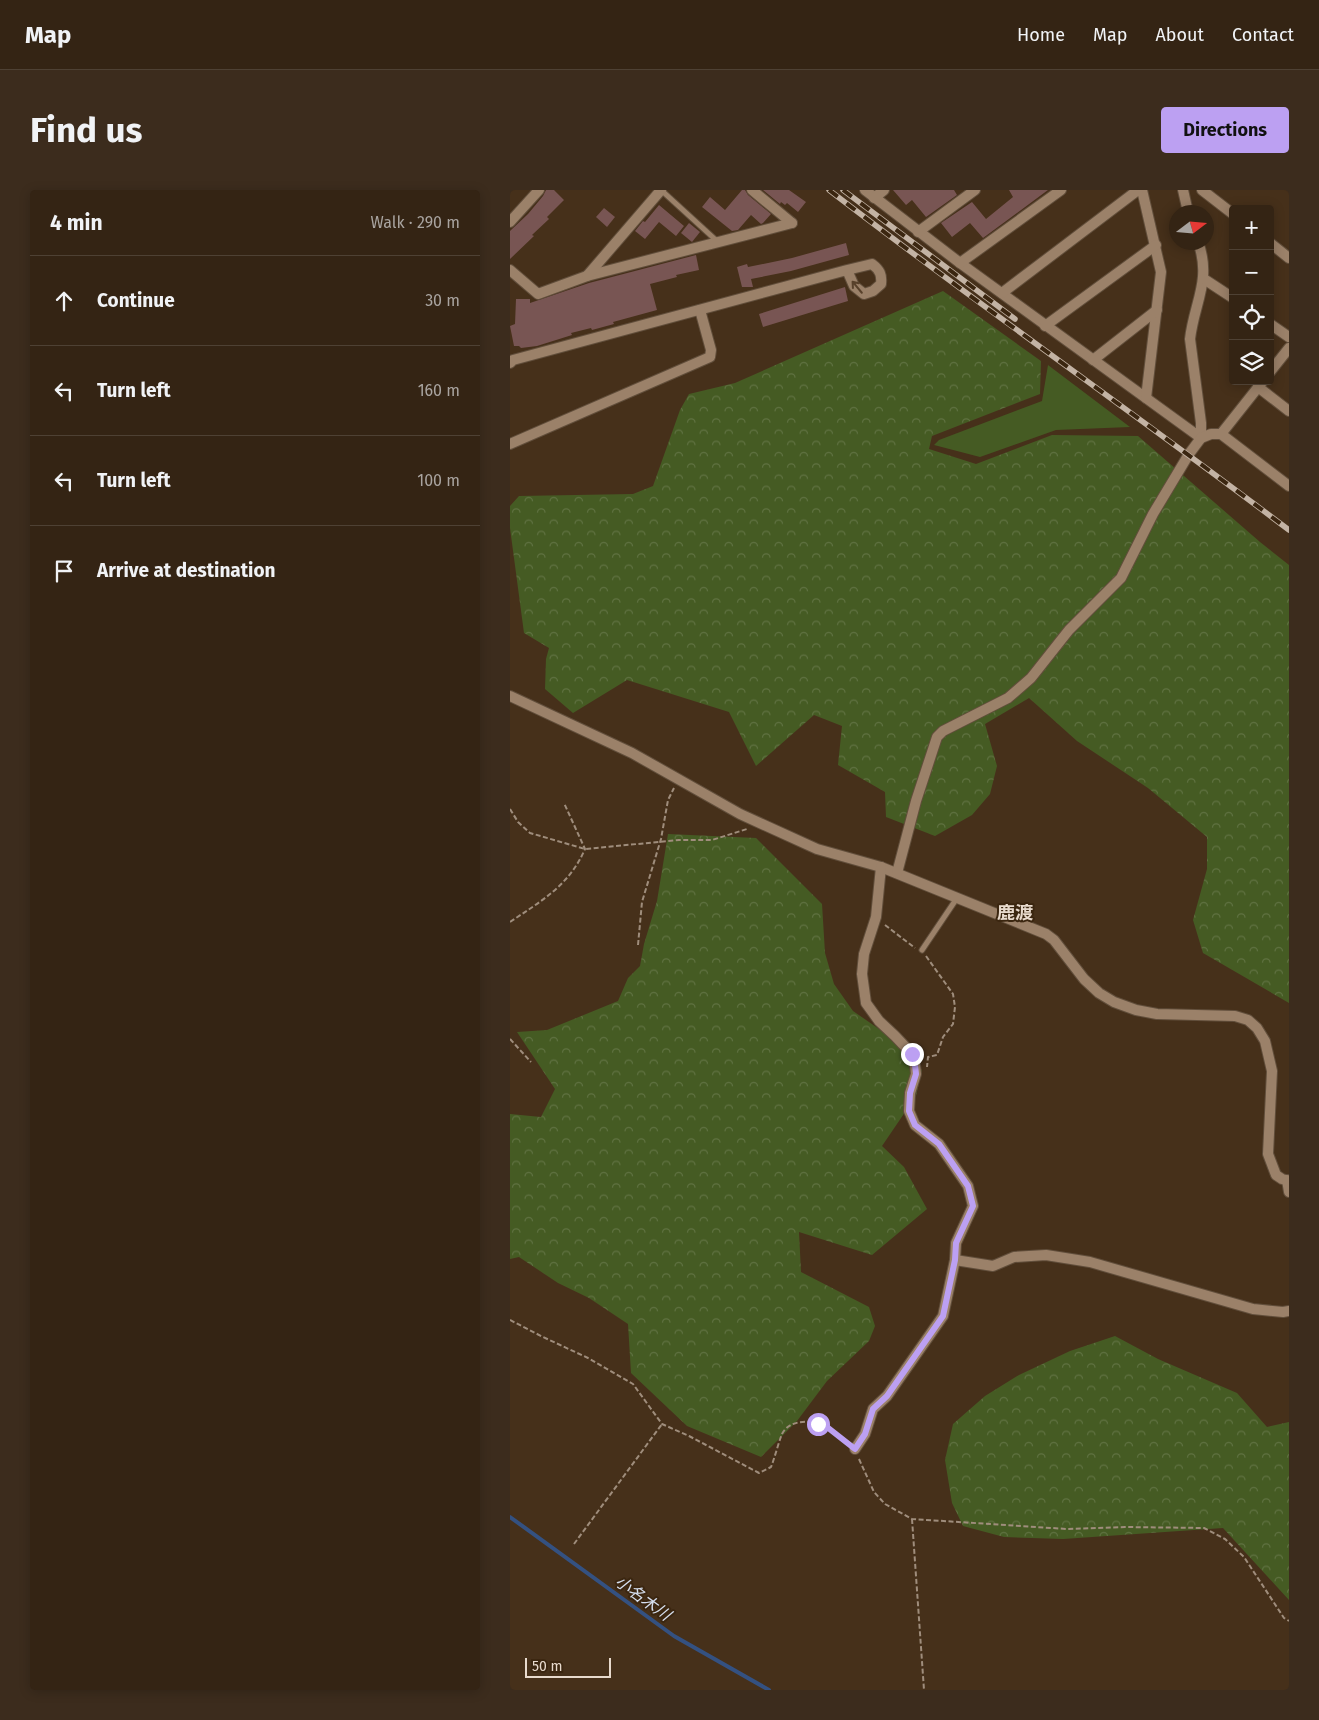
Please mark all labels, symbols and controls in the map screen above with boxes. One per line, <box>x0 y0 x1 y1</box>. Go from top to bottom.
text: Map <box>25 21 71 49</box>
text: Home <box>1017 24 1065 46</box>
text: Map <box>1093 24 1127 46</box>
text: About <box>1155 24 1204 46</box>
text: Contact <box>1232 24 1294 46</box>
button: Directions <box>1161 107 1289 153</box>
text: Find us <box>30 109 142 151</box>
north arrow <box>1169 205 1214 250</box>
map controls <box>1229 205 1274 385</box>
button: + <box>1229 205 1274 250</box>
text: 4 min <box>50 210 103 236</box>
text: Walk · 290 m <box>370 213 460 232</box>
button: − <box>1229 250 1274 295</box>
one-way arrow <box>852 280 863 293</box>
icon: ahead <box>50 287 78 315</box>
text: Continue <box>97 289 175 312</box>
text: 30 m <box>425 291 460 310</box>
button: locate <box>1229 295 1274 340</box>
button: layers <box>1229 340 1274 385</box>
icon: left <box>50 377 78 405</box>
text: Turn left <box>97 379 171 402</box>
text: 160 m <box>418 381 460 400</box>
icon: left <box>50 467 78 495</box>
text: Turn left <box>97 469 171 492</box>
text: 100 m <box>417 471 460 490</box>
icon: arrive <box>50 557 78 585</box>
text: Arrive at destination <box>97 559 276 582</box>
district label: 鹿渡 <box>997 902 1033 924</box>
route end <box>901 1043 924 1066</box>
route start <box>807 1413 830 1436</box>
water label: 小名木川 <box>612 1572 676 1626</box>
scale bar <box>525 1655 611 1678</box>
text: 50 m <box>532 1658 563 1675</box>

